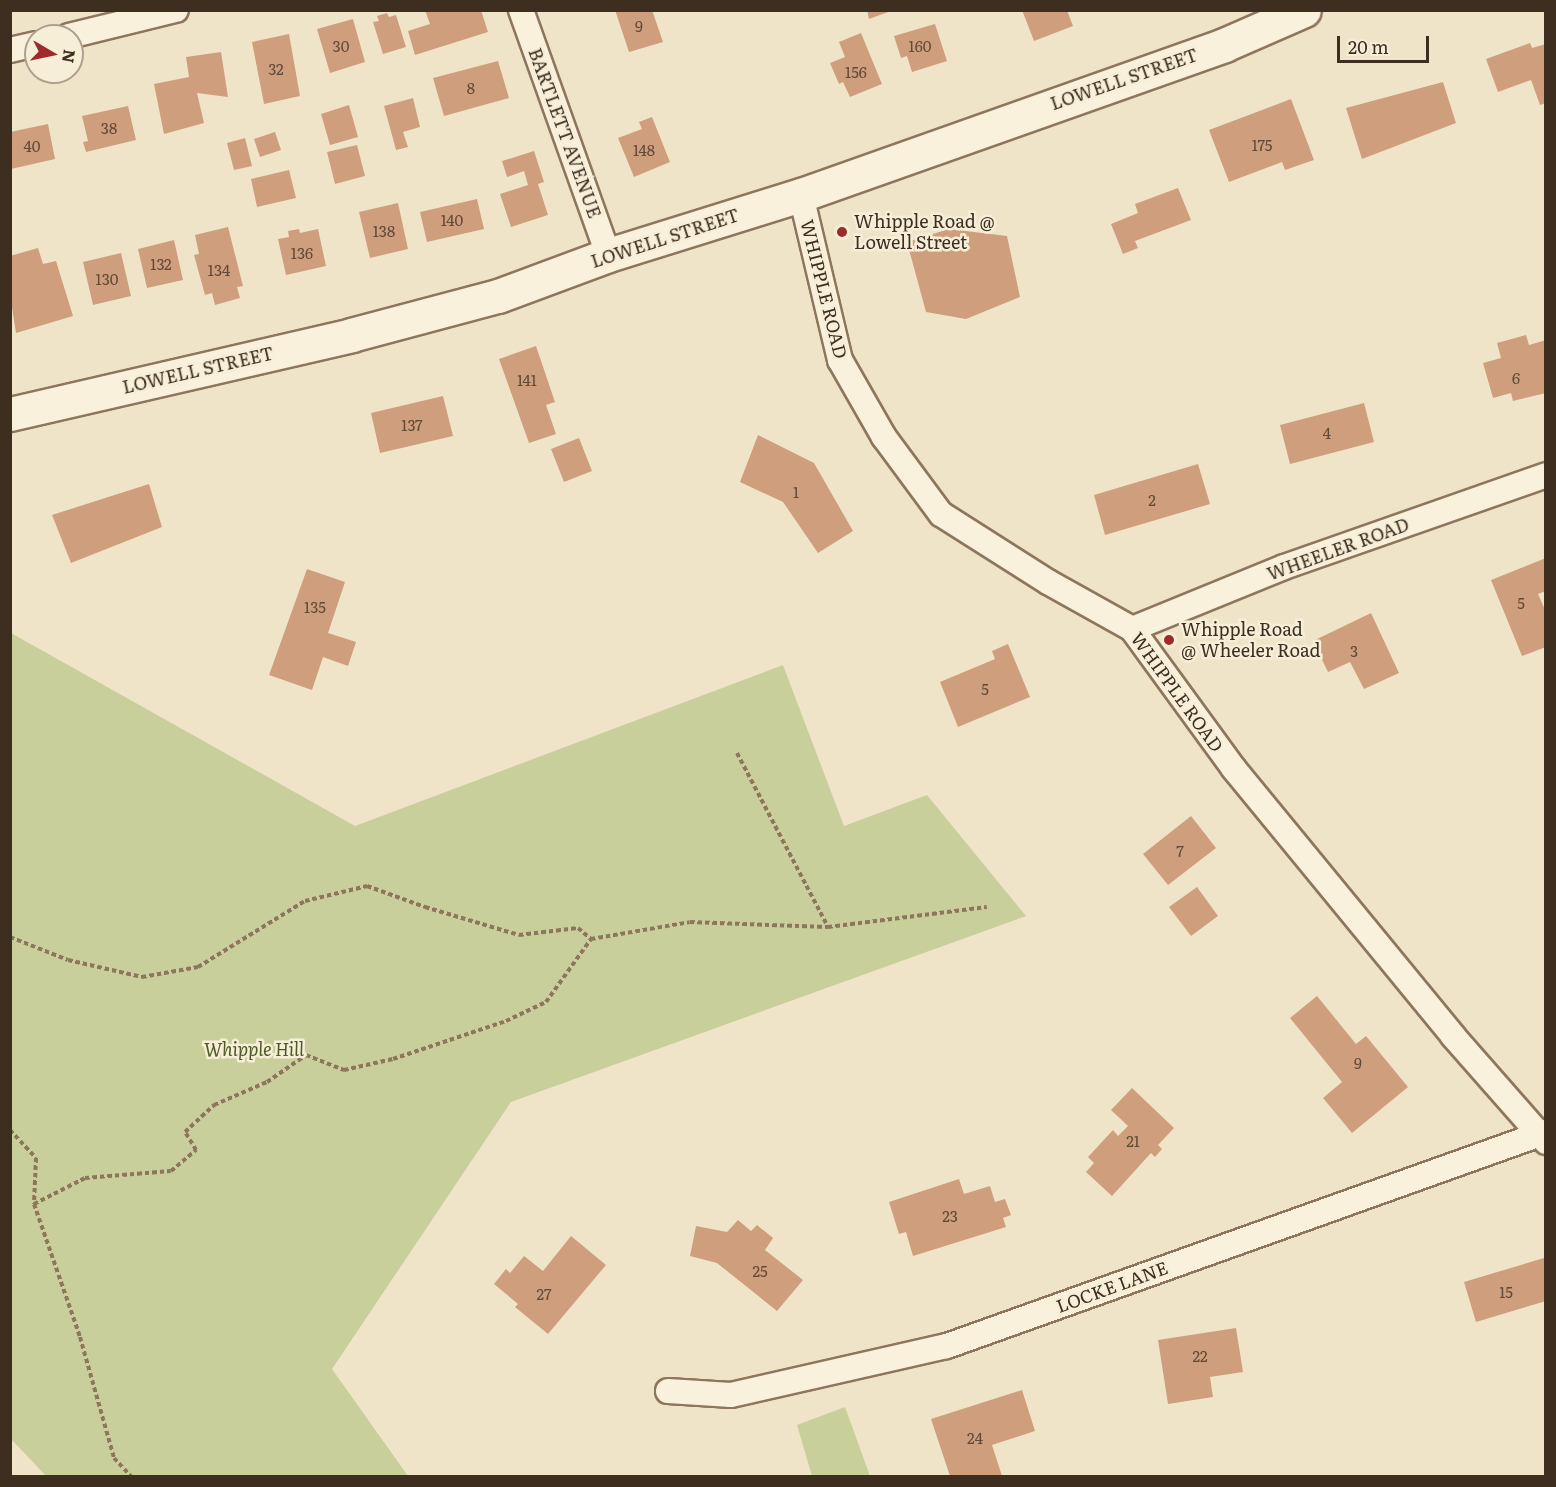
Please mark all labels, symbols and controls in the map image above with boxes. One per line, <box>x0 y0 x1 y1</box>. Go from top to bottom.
house number: 9 <box>635 17 643 35</box>
north arrow <box>24 24 84 84</box>
scale bar <box>1340 24 1432 62</box>
text: 20 m <box>1348 33 1389 60</box>
house number: 30 <box>333 37 349 55</box>
house number: 160 <box>909 37 931 55</box>
street label: LOWELL STREET <box>1047 44 1201 114</box>
street label: BARTLETT AVENUE <box>524 45 606 221</box>
text: N <box>57 48 83 65</box>
house number: 32 <box>268 60 284 78</box>
house number: 156 <box>845 63 867 81</box>
house number: 8 <box>467 79 475 97</box>
house number: 38 <box>101 119 117 137</box>
house number: 175 <box>1252 136 1272 154</box>
house number: 40 <box>24 137 40 155</box>
house number: 148 <box>633 141 655 159</box>
street label: LOWELL STREET <box>588 204 742 272</box>
house number: 140 <box>441 211 463 229</box>
place label: Whipple Road @ Lowell Street <box>854 211 995 254</box>
street label: WHIPPLE ROAD <box>796 217 852 361</box>
house number: 138 <box>373 222 395 240</box>
marker: Whipple Road @ Lowell Street <box>835 225 849 239</box>
house number: 136 <box>291 244 313 262</box>
house number: 132 <box>150 255 172 273</box>
house number: 134 <box>208 261 230 279</box>
house number: 130 <box>96 270 118 288</box>
street label: LOWELL STREET <box>120 342 276 398</box>
house number: 6 <box>1512 369 1520 387</box>
house number: 141 <box>517 371 537 389</box>
house number: 137 <box>401 416 423 434</box>
house number: 4 <box>1323 424 1331 442</box>
house number: 1 <box>793 483 799 501</box>
house number: 2 <box>1148 491 1156 509</box>
street label: WHEELER ROAD <box>1264 513 1412 585</box>
house number: 5 <box>1517 594 1525 612</box>
house number: 135 <box>304 598 326 616</box>
place label: Whipple Road @ Wheeler Road <box>1181 619 1321 662</box>
street label: WHIPPLE ROAD <box>1126 628 1228 756</box>
marker: Whipple Road @ Wheeler Road <box>1162 633 1176 647</box>
house number: 3 <box>1350 642 1358 660</box>
house number: 5 <box>981 680 989 698</box>
house number: 7 <box>1176 842 1184 860</box>
park label: Whipple Hill <box>204 1038 304 1060</box>
house number: 9 <box>1354 1054 1362 1072</box>
house number: 21 <box>1126 1132 1140 1150</box>
house number: 23 <box>942 1207 958 1225</box>
street label: LOCKE LANE <box>1053 1257 1171 1317</box>
house number: 25 <box>752 1262 768 1280</box>
house number: 15 <box>1499 1283 1513 1301</box>
house number: 27 <box>536 1285 552 1303</box>
house number: 22 <box>1192 1347 1208 1365</box>
house number: 24 <box>967 1429 983 1447</box>

